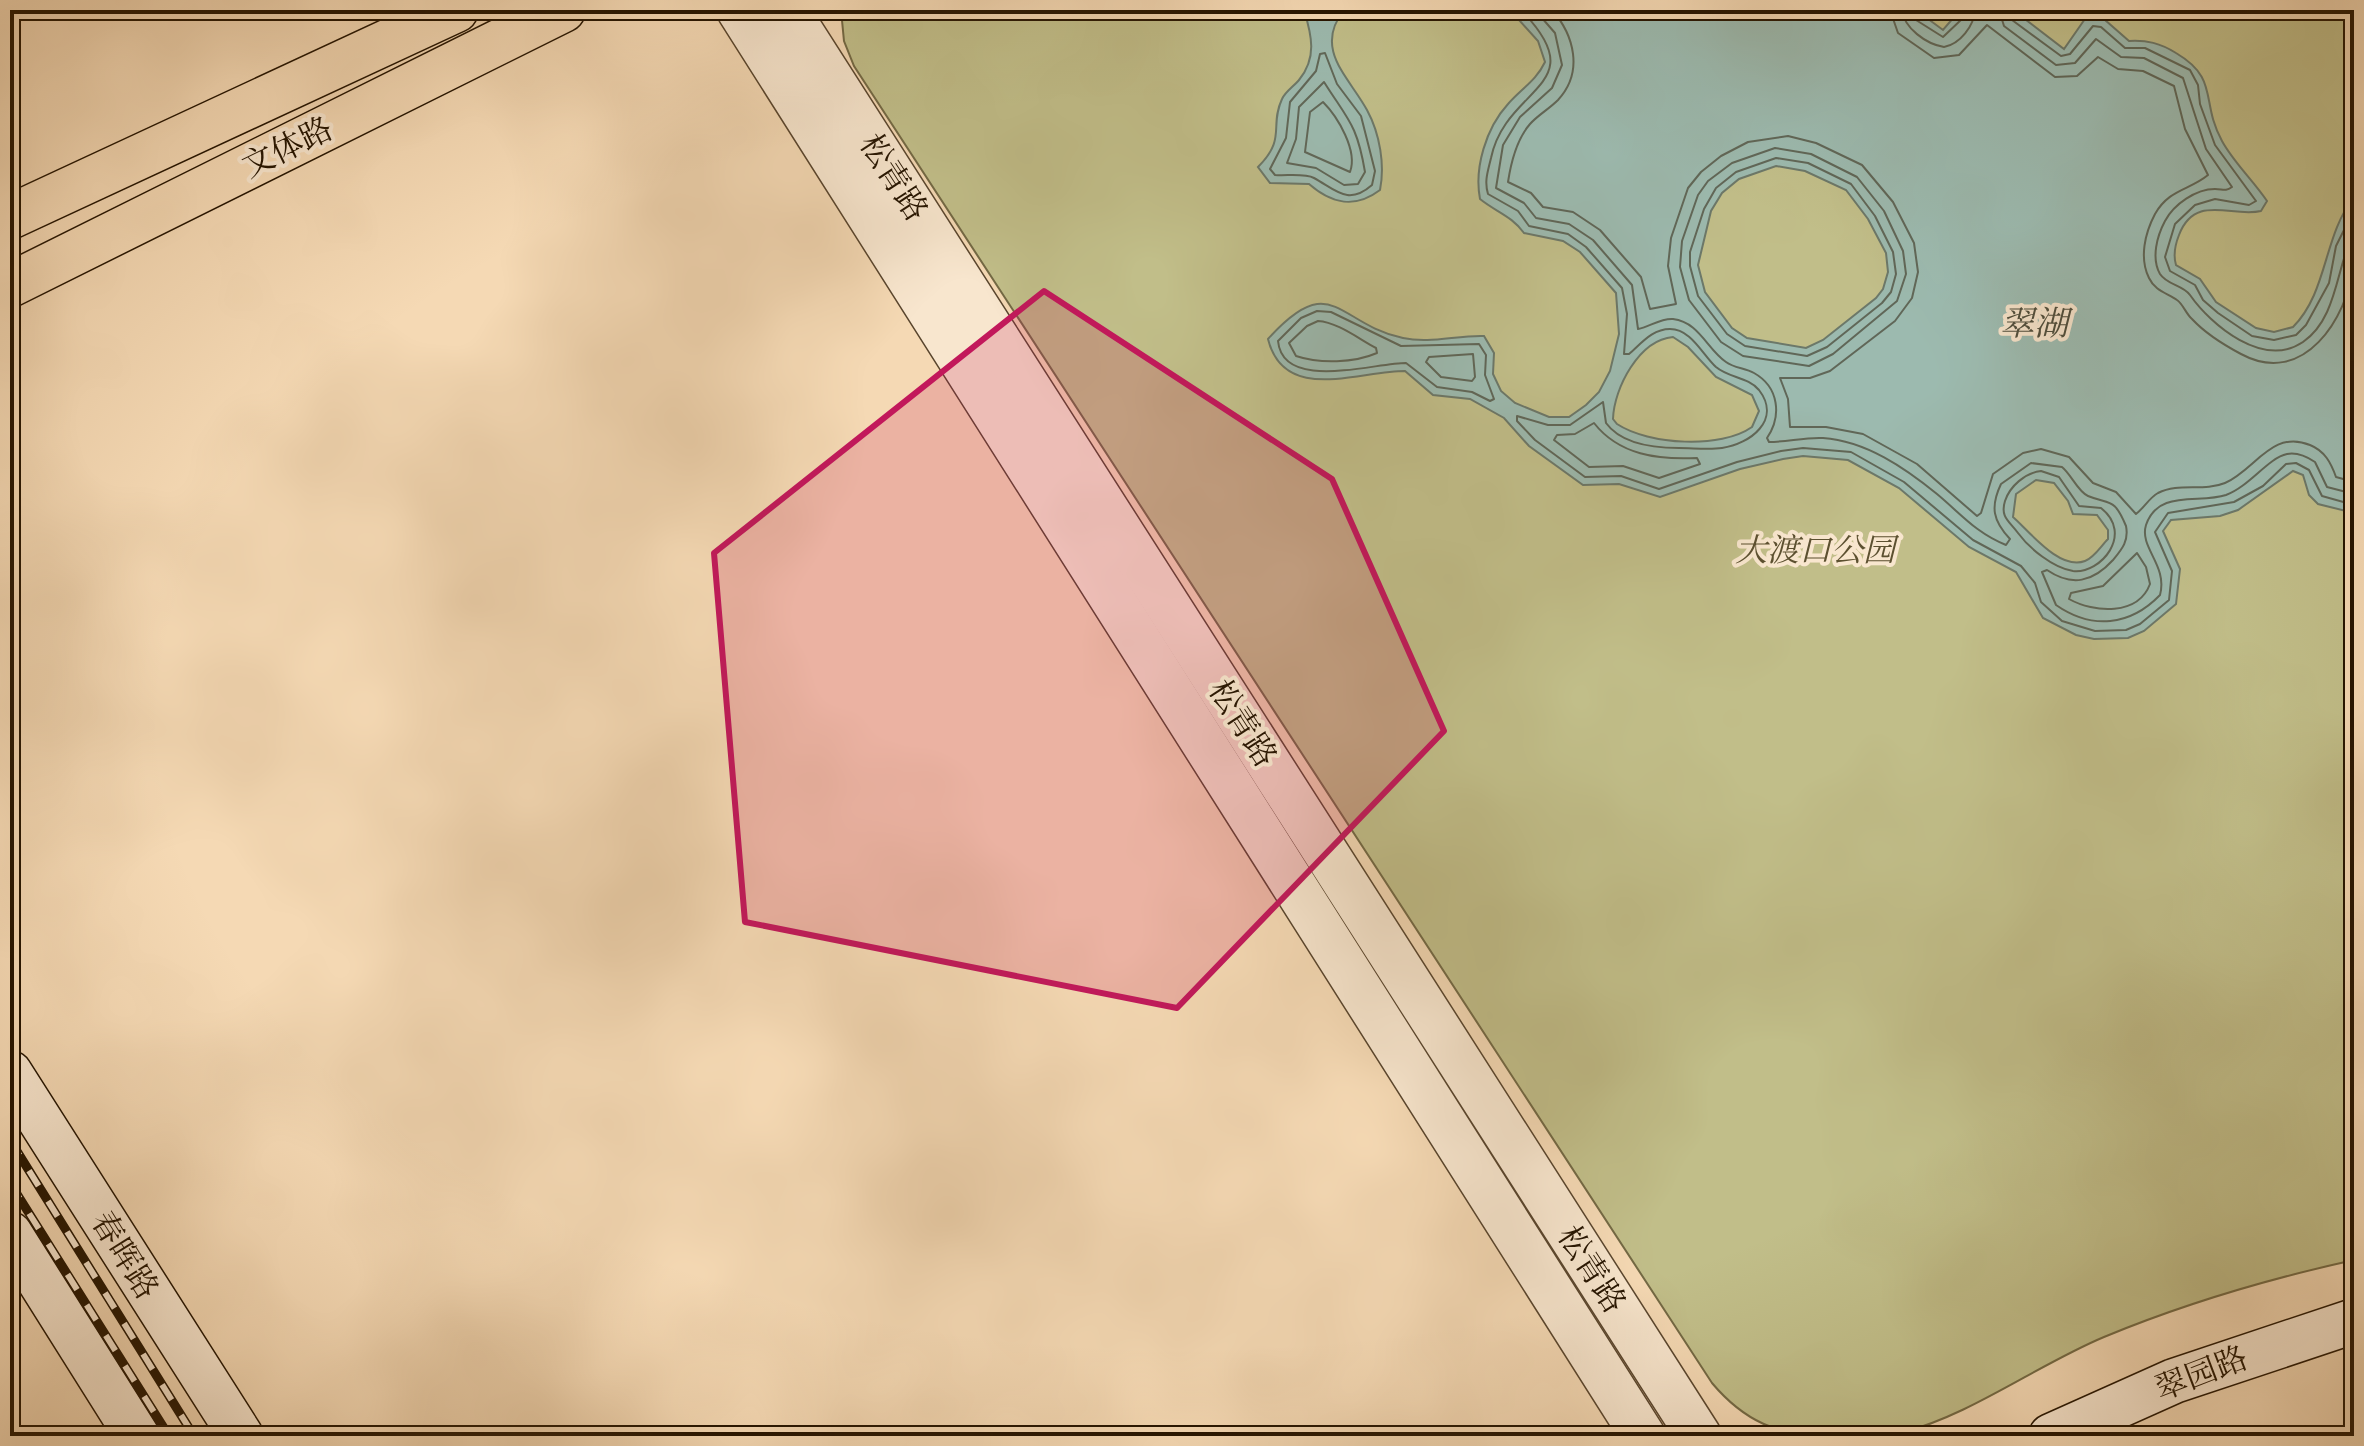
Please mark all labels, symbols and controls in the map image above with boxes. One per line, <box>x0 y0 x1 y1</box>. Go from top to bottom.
street label: 文体路 <box>235 107 339 187</box>
street label: 松青路 <box>850 125 938 229</box>
water label: 翠湖 <box>2000 301 2074 345</box>
park label: 大渡口公园 <box>1735 529 1900 571</box>
street label: 松青路 <box>1199 671 1287 775</box>
street label: 春晖路 <box>82 1203 168 1307</box>
street label: 松青路 <box>1548 1217 1636 1321</box>
street label: 翠园路 <box>2149 1336 2253 1410</box>

